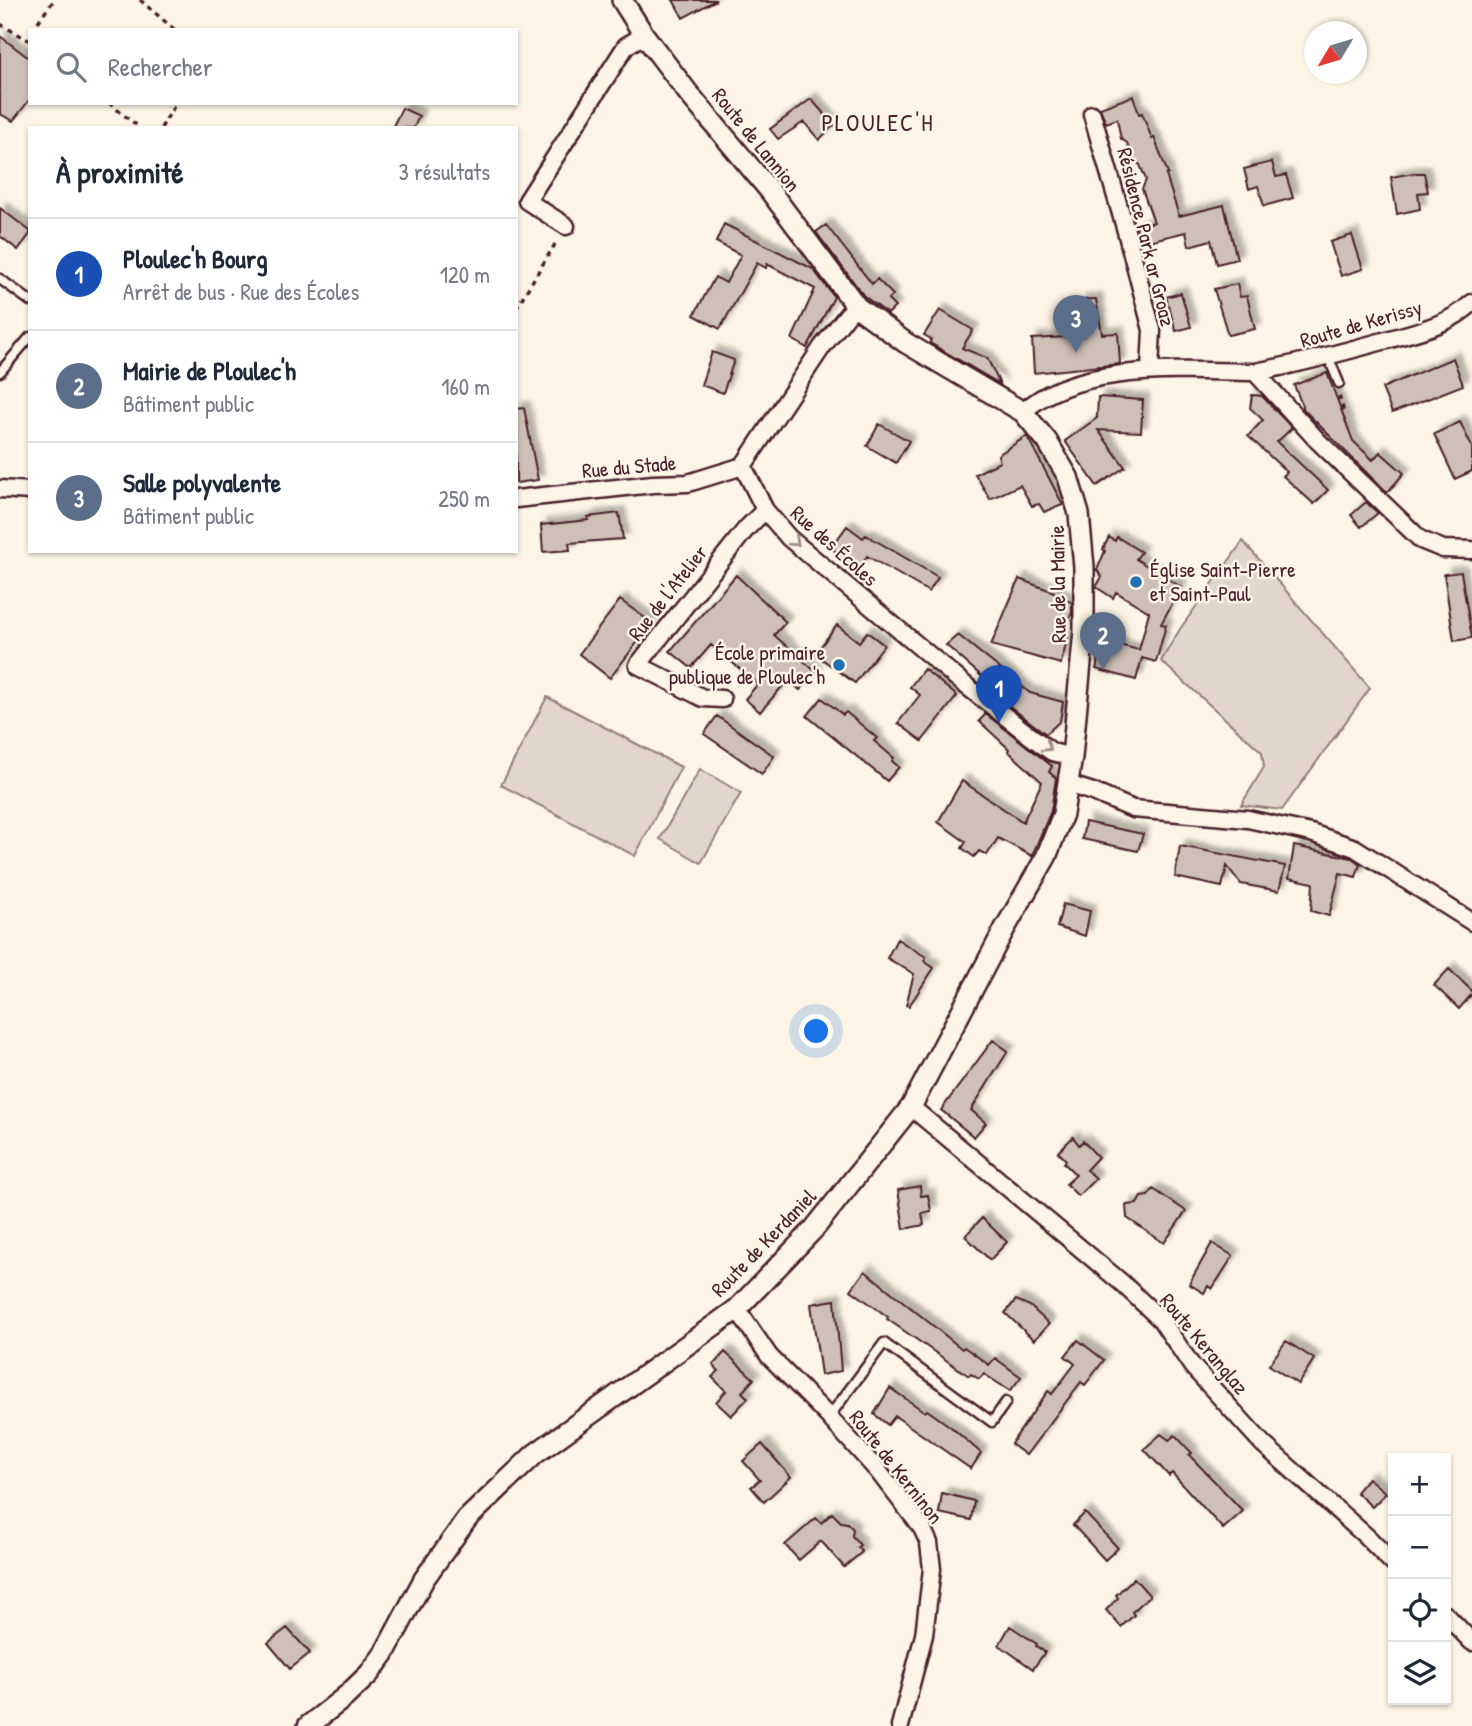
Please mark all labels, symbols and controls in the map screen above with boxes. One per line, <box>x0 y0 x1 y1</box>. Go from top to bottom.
north arrow <box>1304 21 1367 84</box>
search box <box>28 28 518 105</box>
icon: search <box>52 48 90 86</box>
text: Rechercher <box>108 49 213 84</box>
street label: Route de Lannion <box>706 82 807 198</box>
district label: PLOULEC'H <box>822 106 934 138</box>
street label: Résidence Park ar Groaz <box>1110 145 1183 329</box>
text: À proximité <box>56 152 184 192</box>
text: 3 résultats <box>399 156 490 187</box>
text: Ploulec'h Bourg <box>123 241 267 276</box>
text: 1 <box>75 259 83 290</box>
text: 120 m <box>440 259 490 290</box>
text: Arrêt de bus · Rue des Écoles <box>123 276 359 307</box>
street label: Route de Kerissy <box>1297 292 1425 355</box>
pin: 3 <box>1053 295 1099 353</box>
text: Mairie de Ploulec'h <box>123 353 296 388</box>
text: 2 <box>74 371 84 402</box>
text: 160 m <box>441 371 490 402</box>
text: Bâtiment public <box>123 388 254 419</box>
street label: Rue du Stade <box>581 448 677 485</box>
text: Salle polyvalente <box>123 465 281 500</box>
text: 3 <box>74 483 84 514</box>
text: 250 m <box>438 483 490 514</box>
street label: Rue des Écoles <box>784 499 884 593</box>
text: Bâtiment public <box>123 500 254 531</box>
street label: Rue de la Mairie <box>1042 525 1073 643</box>
one-way arrow <box>787 534 800 546</box>
street label: Rue de l'Atelier <box>621 539 714 647</box>
place label: Église Saint-Pierre et Saint-Paul <box>1150 555 1296 608</box>
marker: Église Saint-Pierre et Saint-Paul <box>1128 574 1144 590</box>
pin: 2 <box>1080 612 1126 670</box>
place label: École primaire publique de Ploulec'h <box>669 638 825 691</box>
marker: École primaire publique de Ploulec'h <box>831 657 847 673</box>
pin: 1 <box>976 665 1022 723</box>
one-way arrow <box>1039 739 1052 752</box>
your location <box>799 1014 833 1048</box>
street label: Route de Kerdaniel <box>705 1182 823 1303</box>
street label: Route Keranglaz <box>1153 1287 1255 1401</box>
street label: Route de Kerninon <box>843 1404 950 1530</box>
map controls <box>1388 1453 1451 1705</box>
button: + <box>1388 1453 1451 1516</box>
button: − <box>1388 1516 1451 1579</box>
button: locate <box>1388 1579 1451 1642</box>
button: layers <box>1388 1642 1451 1705</box>

